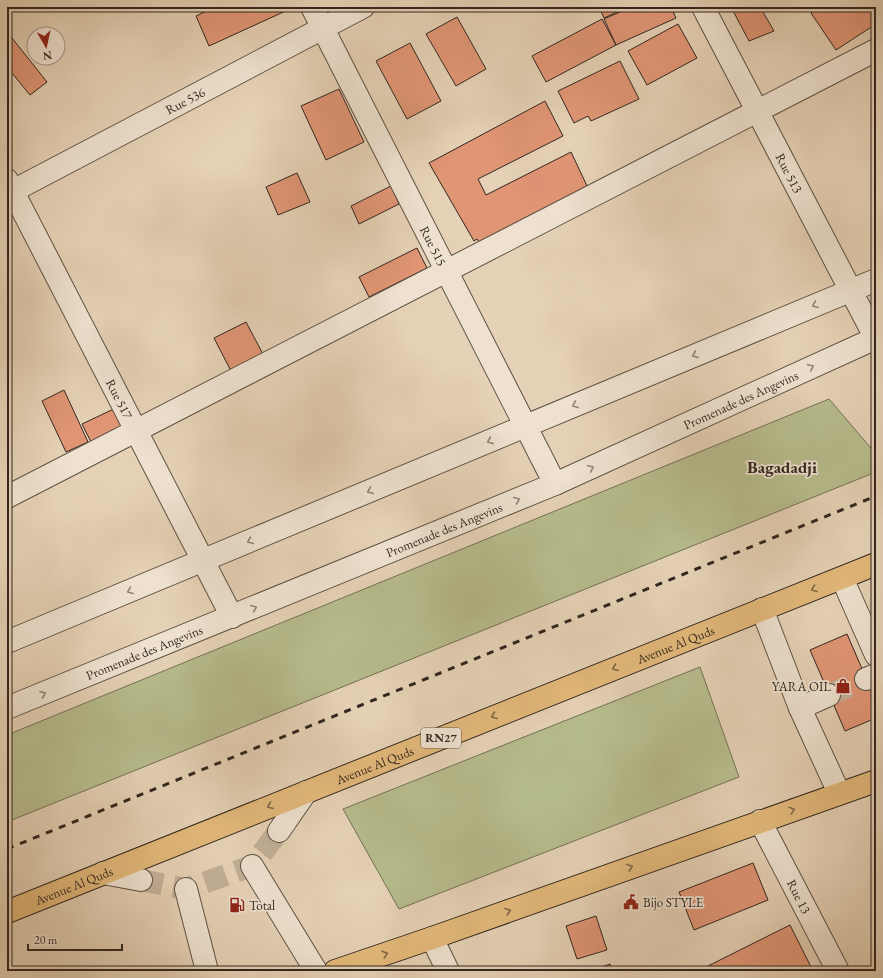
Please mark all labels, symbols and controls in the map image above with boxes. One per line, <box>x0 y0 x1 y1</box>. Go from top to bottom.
north arrow <box>26 26 66 66</box>
text: N <box>42 48 53 64</box>
street label: Rue 536 <box>162 84 208 118</box>
street label: Rue 513 <box>772 150 806 196</box>
street label: Rue 515 <box>416 223 450 269</box>
one-way arrow <box>812 300 820 308</box>
one-way arrow <box>692 350 700 358</box>
one-way arrow <box>806 364 814 372</box>
street label: Promenade des Angevins <box>681 366 801 434</box>
street label: Rue 517 <box>102 376 137 422</box>
one-way arrow <box>572 401 579 409</box>
one-way arrow <box>486 437 493 445</box>
district label: Bagadadji <box>747 456 817 478</box>
one-way arrow <box>586 465 594 473</box>
one-way arrow <box>366 486 374 494</box>
one-way arrow <box>513 496 520 504</box>
street label: Promenade des Angevins <box>383 498 505 561</box>
one-way arrow <box>246 536 253 544</box>
one-way arrow <box>810 584 817 592</box>
one-way arrow <box>126 586 133 594</box>
one-way arrow <box>251 604 258 612</box>
street label: Promenade des Angevins <box>83 621 205 684</box>
street label: Avenue Al Quds <box>633 622 717 668</box>
one-way arrow <box>612 663 620 671</box>
shop icon: YARA OIL <box>834 677 852 695</box>
place label: YARA OIL <box>772 678 831 695</box>
one-way arrow <box>40 690 47 698</box>
one-way arrow <box>491 712 498 720</box>
road number: RN27 <box>421 728 461 748</box>
street label: Avenue Al Quds <box>333 742 416 789</box>
one-way arrow <box>266 802 273 810</box>
one-way arrow <box>789 806 796 814</box>
street label: Avenue Al Quds <box>32 863 115 909</box>
one-way arrow <box>627 864 634 872</box>
street label: Rue 13 <box>783 877 815 917</box>
public building icon: Bijo STYLE <box>622 893 640 911</box>
place label: Bijo STYLE <box>643 894 703 911</box>
fuel station icon: Total <box>228 896 246 914</box>
place label: Total <box>249 897 275 914</box>
one-way arrow <box>504 907 511 916</box>
scale bar <box>28 926 122 952</box>
text: 20 m <box>34 932 58 948</box>
one-way arrow <box>382 950 389 959</box>

